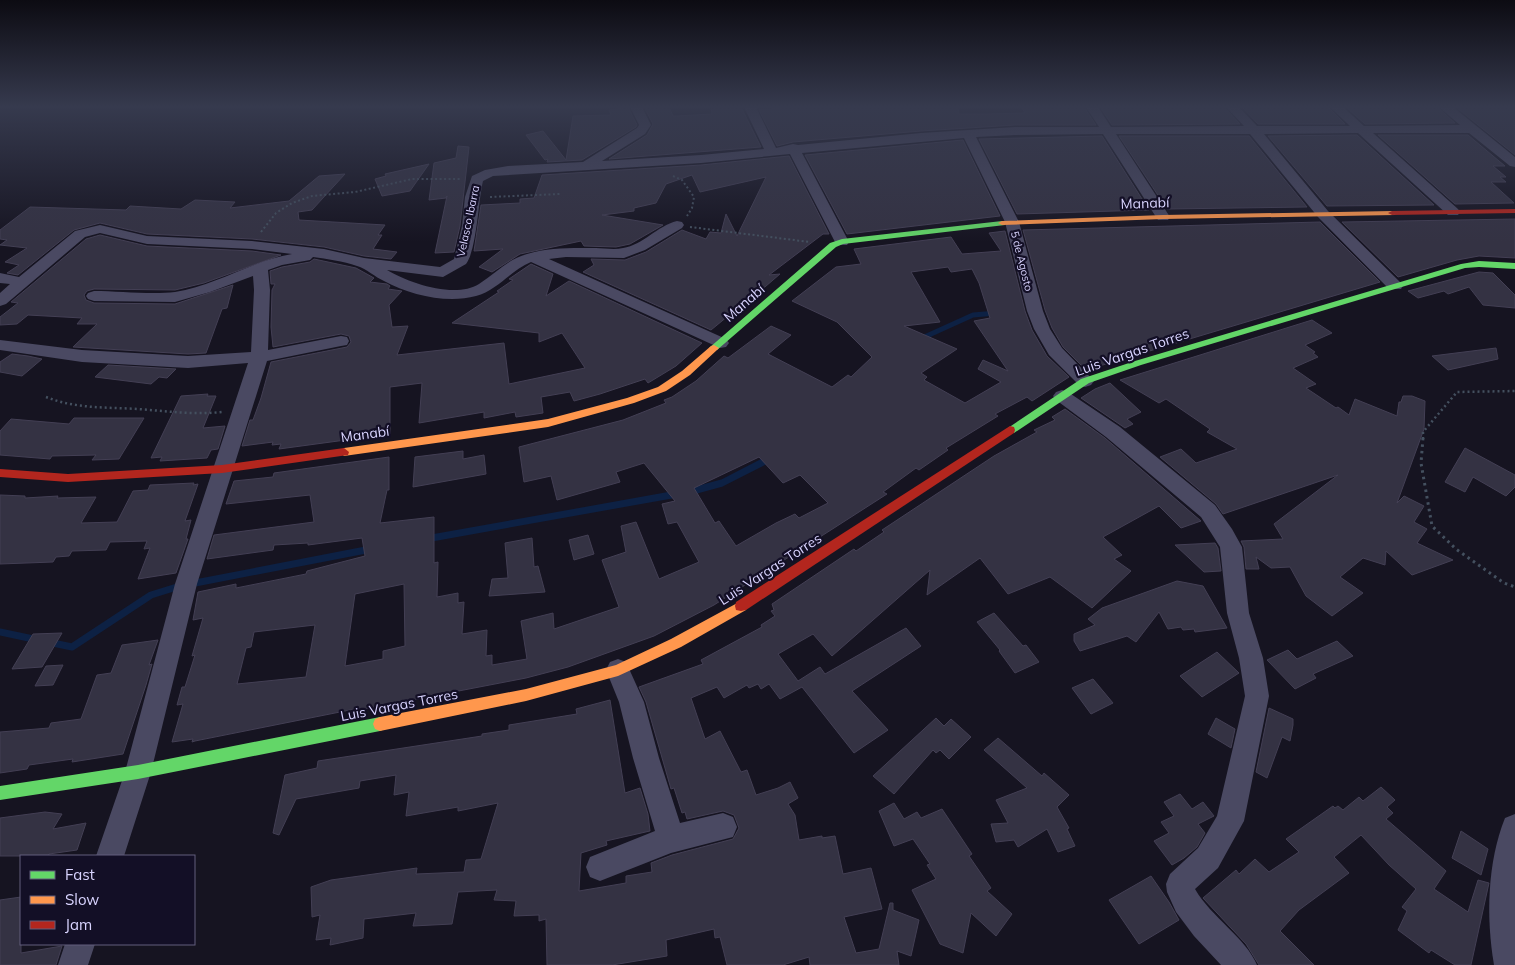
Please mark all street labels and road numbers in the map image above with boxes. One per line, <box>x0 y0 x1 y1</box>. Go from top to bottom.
street label: Velasco Ibarra <box>454 184 482 258</box>
street label: Manabí <box>1120 193 1170 213</box>
street label: 5 de Agosto <box>1008 230 1036 292</box>
street label: Manabí <box>720 280 769 326</box>
street label: Luis Vargas Torres <box>1073 324 1191 380</box>
street label: Manabí <box>340 422 391 446</box>
street label: Luis Vargas Torres <box>715 529 825 609</box>
street label: Luis Vargas Torres <box>339 685 459 725</box>

